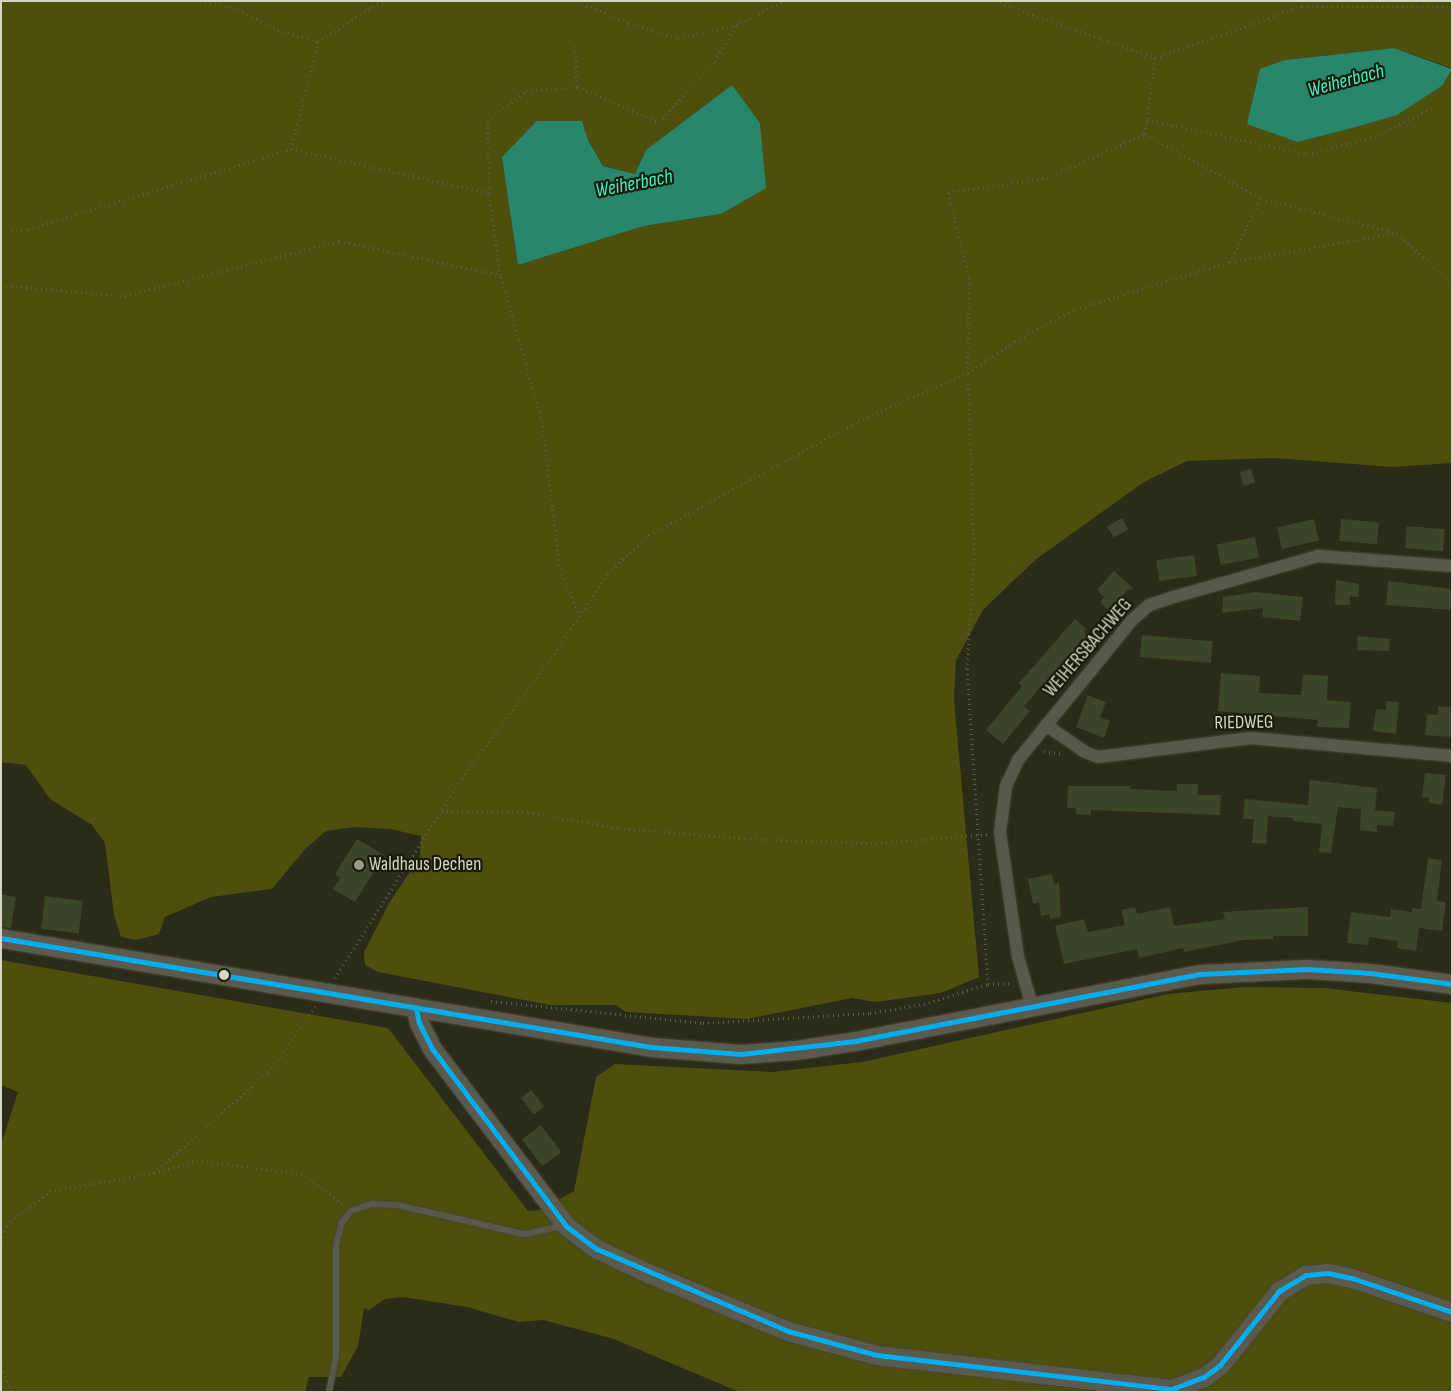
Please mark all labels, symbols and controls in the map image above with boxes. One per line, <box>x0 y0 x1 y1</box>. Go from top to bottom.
water label: Weiherbach <box>1305 59 1387 103</box>
water label: Weiherbach <box>593 165 675 203</box>
street label: WEIHERSBACHWEG <box>1039 594 1137 702</box>
street label: RIEDWEG <box>1214 711 1274 735</box>
place label: Waldhaus Dechen <box>369 854 481 876</box>
marker: Waldhaus Dechen <box>353 859 365 871</box>
unlabelled marker <box>219 970 229 980</box>

